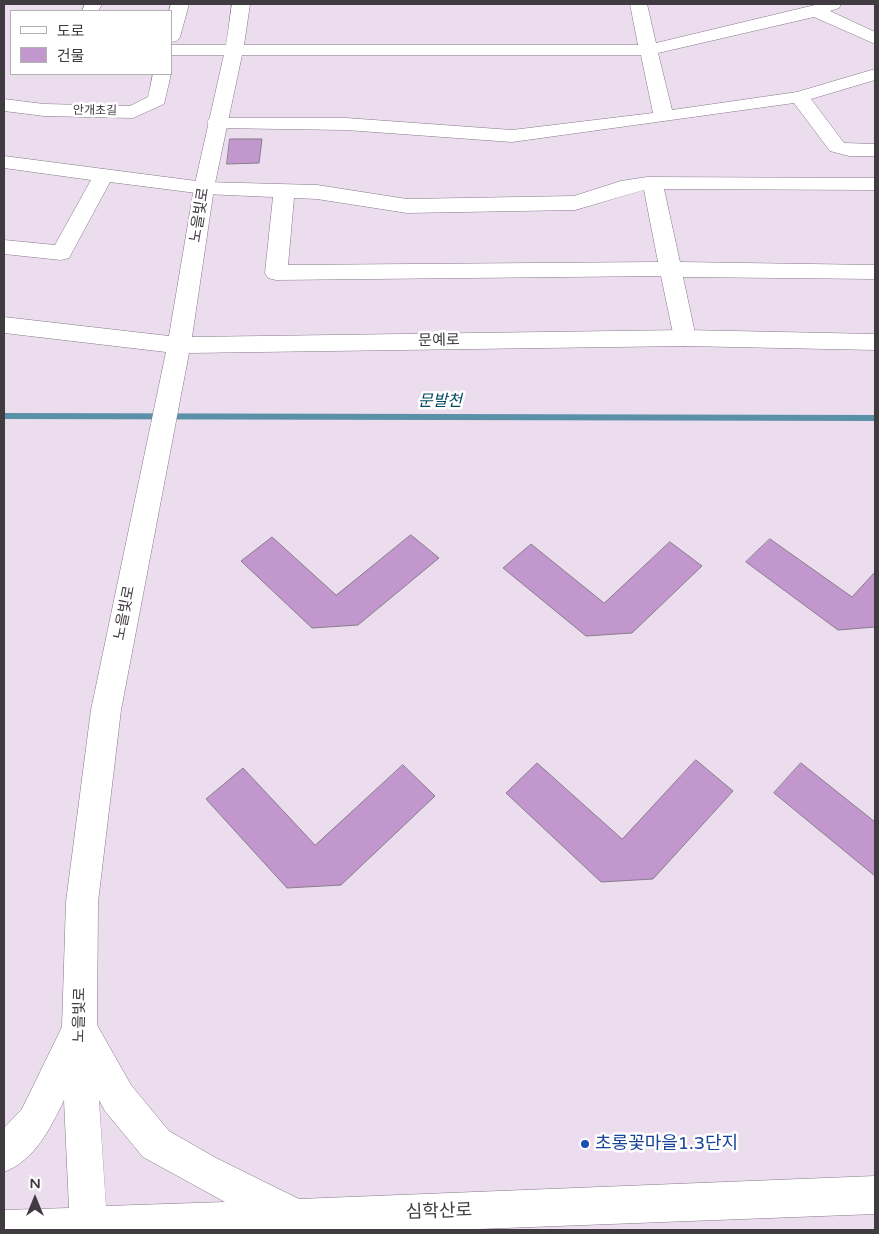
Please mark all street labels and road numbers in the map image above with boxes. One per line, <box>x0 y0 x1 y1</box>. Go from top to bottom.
street label: 안개초길 <box>73 103 117 119</box>
street label: 노을빛로 <box>187 186 213 244</box>
street label: 문예로 <box>418 332 460 350</box>
street label: 노을빛로 <box>111 584 139 642</box>
street label: 노을빛로 <box>71 987 89 1043</box>
street label: 심학산로 <box>406 1200 472 1224</box>

